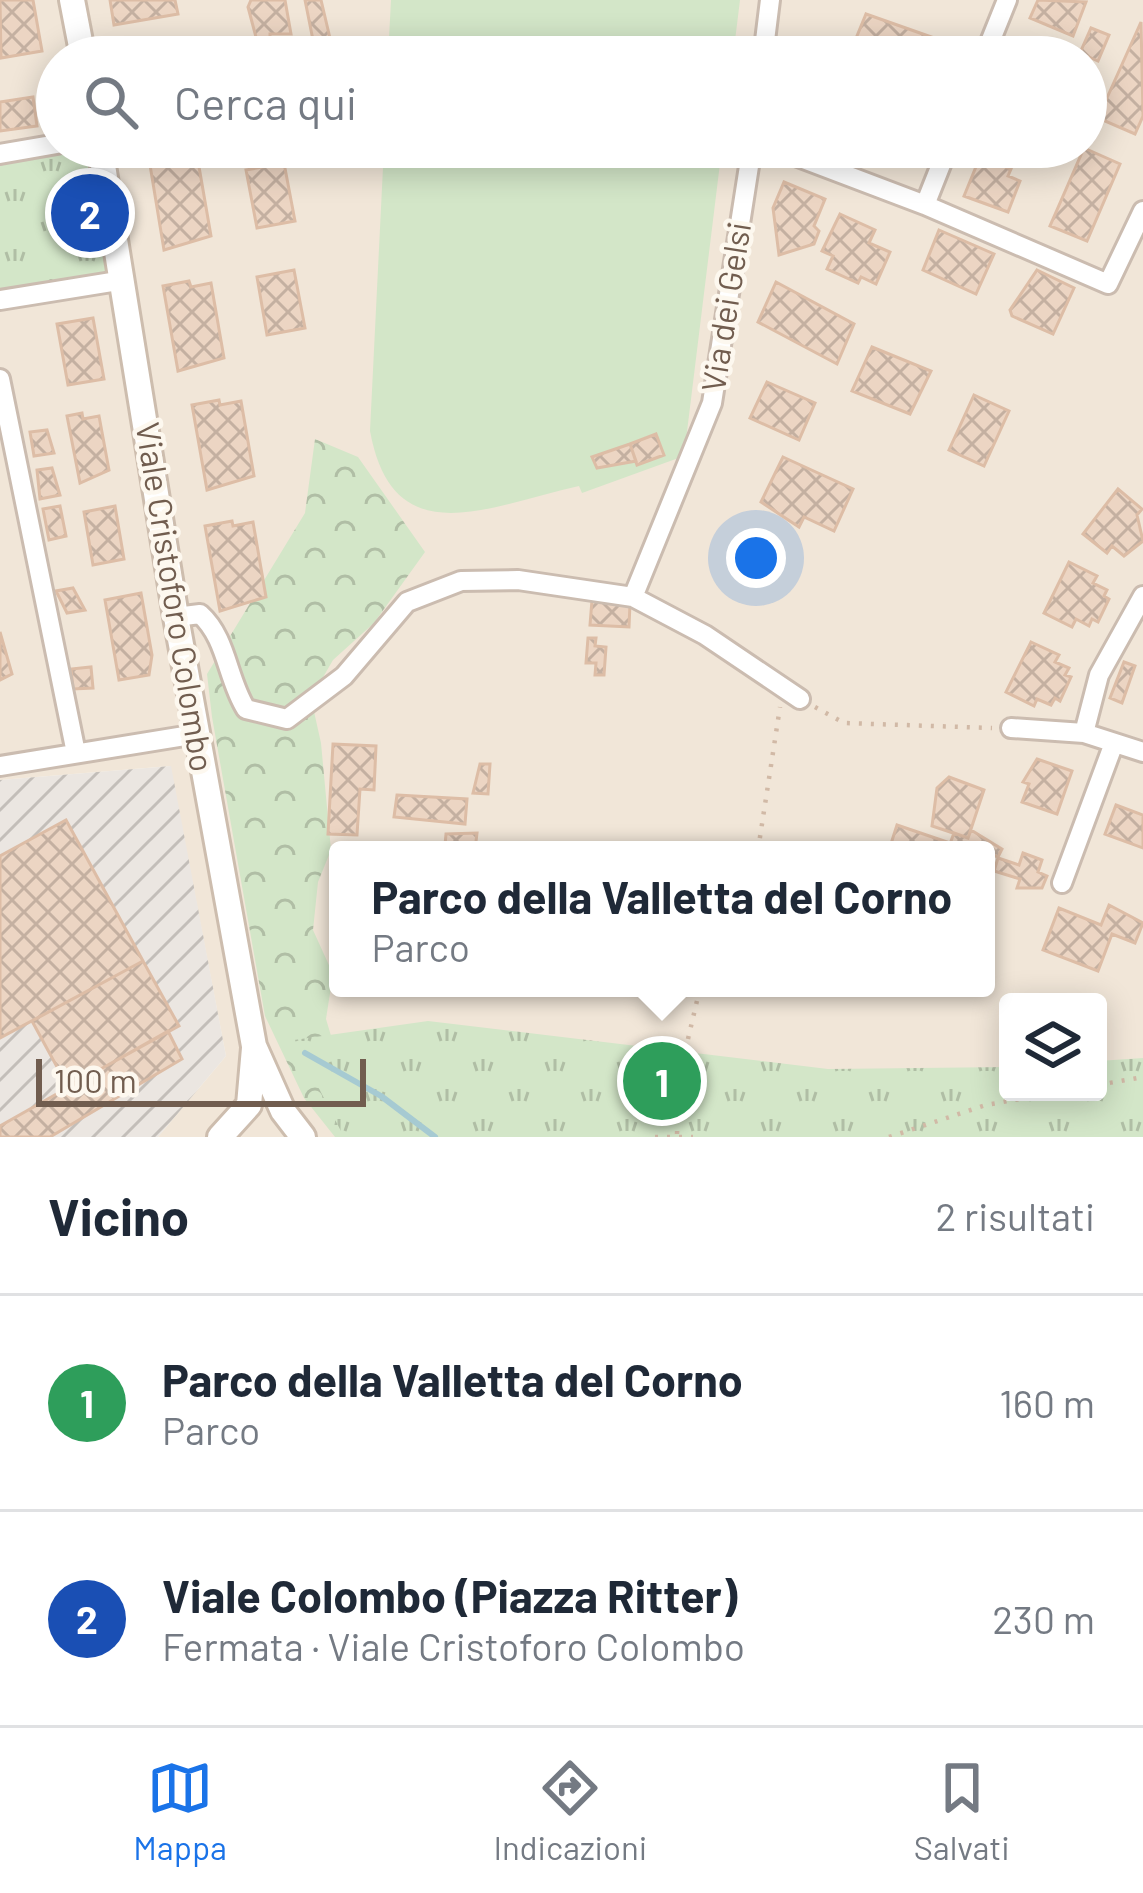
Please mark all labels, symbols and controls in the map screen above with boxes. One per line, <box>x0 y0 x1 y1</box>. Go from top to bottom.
search box <box>36 36 1107 168</box>
icon: search <box>78 69 144 135</box>
text: Cerca qui <box>174 75 357 129</box>
pin: 2 <box>51 168 129 258</box>
street label: Via dei Gelsi <box>692 219 758 395</box>
street label: Viale Cristoforo Colombo <box>129 419 223 774</box>
your location <box>726 528 786 588</box>
popup <box>329 841 995 997</box>
text: Parco della Valletta del Corno <box>372 869 952 923</box>
text: Parco <box>372 923 470 970</box>
map controls <box>999 993 1107 1101</box>
button: layers <box>999 993 1107 1101</box>
pin: 1 <box>623 1036 701 1126</box>
scale bar <box>36 1053 366 1106</box>
text: 100 m <box>54 1060 137 1100</box>
text: Vicino <box>48 1185 189 1246</box>
text: 2 risultati <box>935 1192 1095 1239</box>
text: Parco della Valletta del Corno <box>162 1352 743 1406</box>
text: 1 <box>80 1379 94 1426</box>
text: 160 m <box>999 1379 1095 1426</box>
text: Parco <box>162 1406 260 1453</box>
text: Viale Colombo (Piazza Ritter) <box>162 1568 737 1622</box>
text: 2 <box>76 1595 98 1642</box>
text: 230 m <box>992 1595 1095 1642</box>
text: Fermata · Viale Cristoforo Colombo <box>162 1622 745 1669</box>
tab: Mappa <box>133 1755 227 1867</box>
tab: Indicazioni <box>493 1755 647 1867</box>
tab: Salvati <box>914 1755 1010 1867</box>

